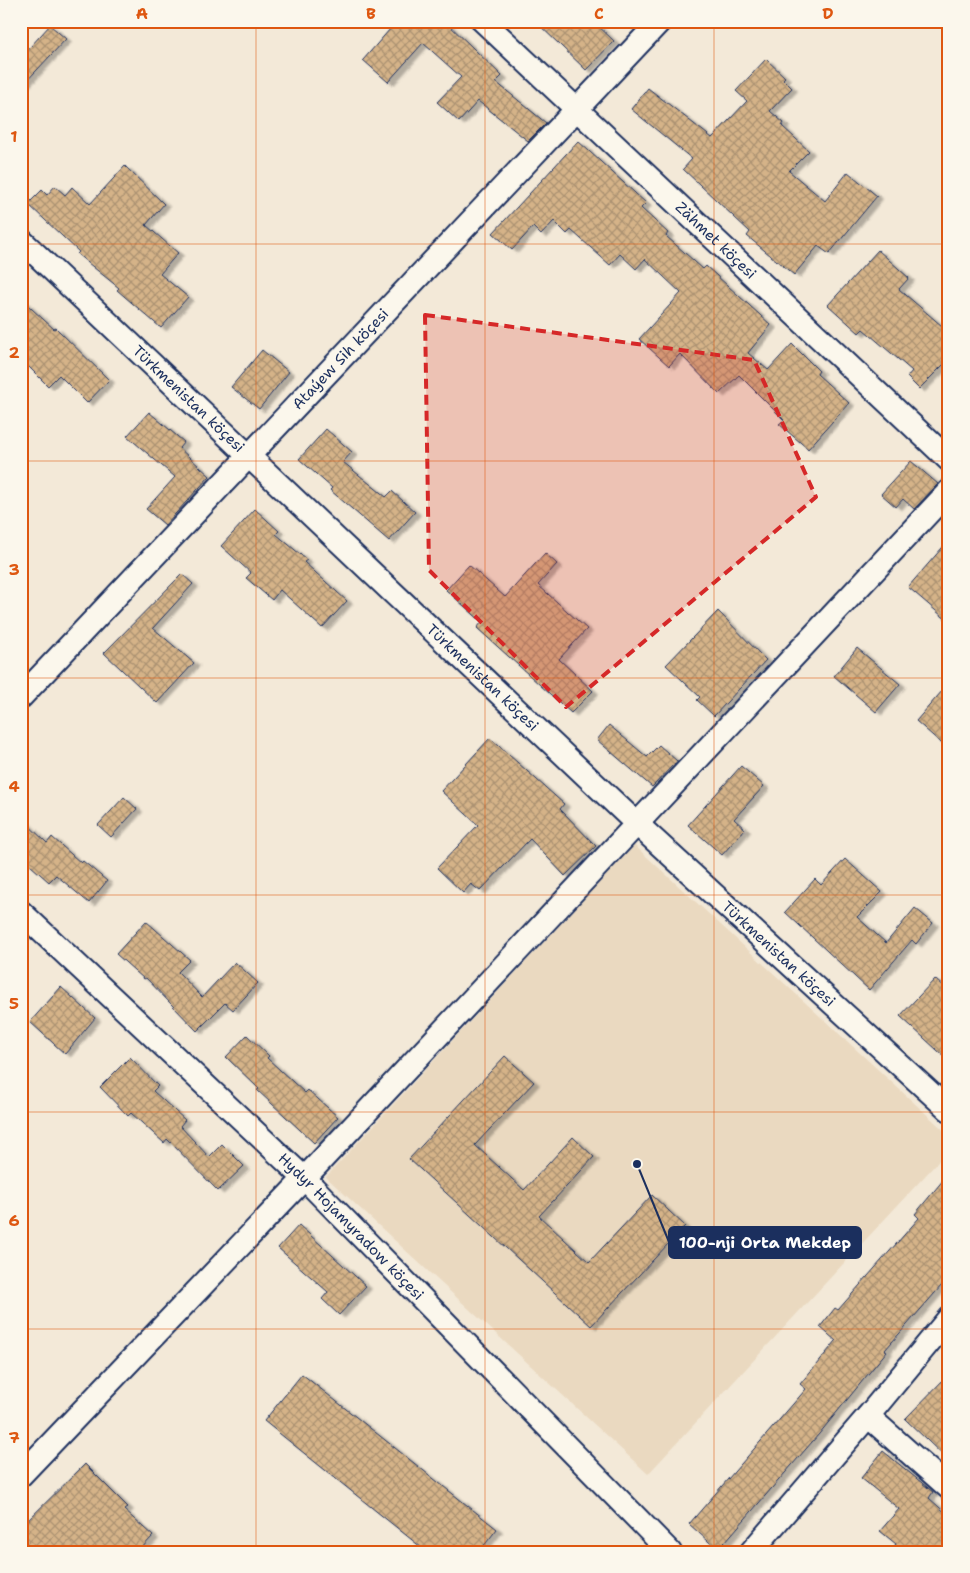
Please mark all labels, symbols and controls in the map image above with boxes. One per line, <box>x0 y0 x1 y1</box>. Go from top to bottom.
text: A <box>136 3 148 24</box>
text: B <box>366 3 376 24</box>
text: C <box>594 3 604 24</box>
text: D <box>822 3 834 24</box>
text: 1 <box>10 126 18 147</box>
street label: Zähmet köçesi <box>671 197 761 283</box>
street label: Ataýew Sih köçesi <box>288 304 393 414</box>
street label: Türkmenistan köçesi <box>128 341 249 457</box>
text: 2 <box>8 342 20 363</box>
text: 3 <box>8 559 20 580</box>
street label: Türkmenistan köçesi <box>422 620 543 736</box>
text: 4 <box>8 776 20 797</box>
street label: Türkmenistan köçesi <box>718 897 840 1011</box>
text: 5 <box>9 993 19 1014</box>
street label: Hydyr Hojamyradow köçesi <box>274 1149 428 1305</box>
text: 6 <box>8 1210 20 1231</box>
callout: 100-nji Orta Mekdep <box>669 1227 861 1258</box>
text: 100-nji Orta Mekdep <box>679 1232 852 1253</box>
text: 7 <box>8 1427 20 1448</box>

